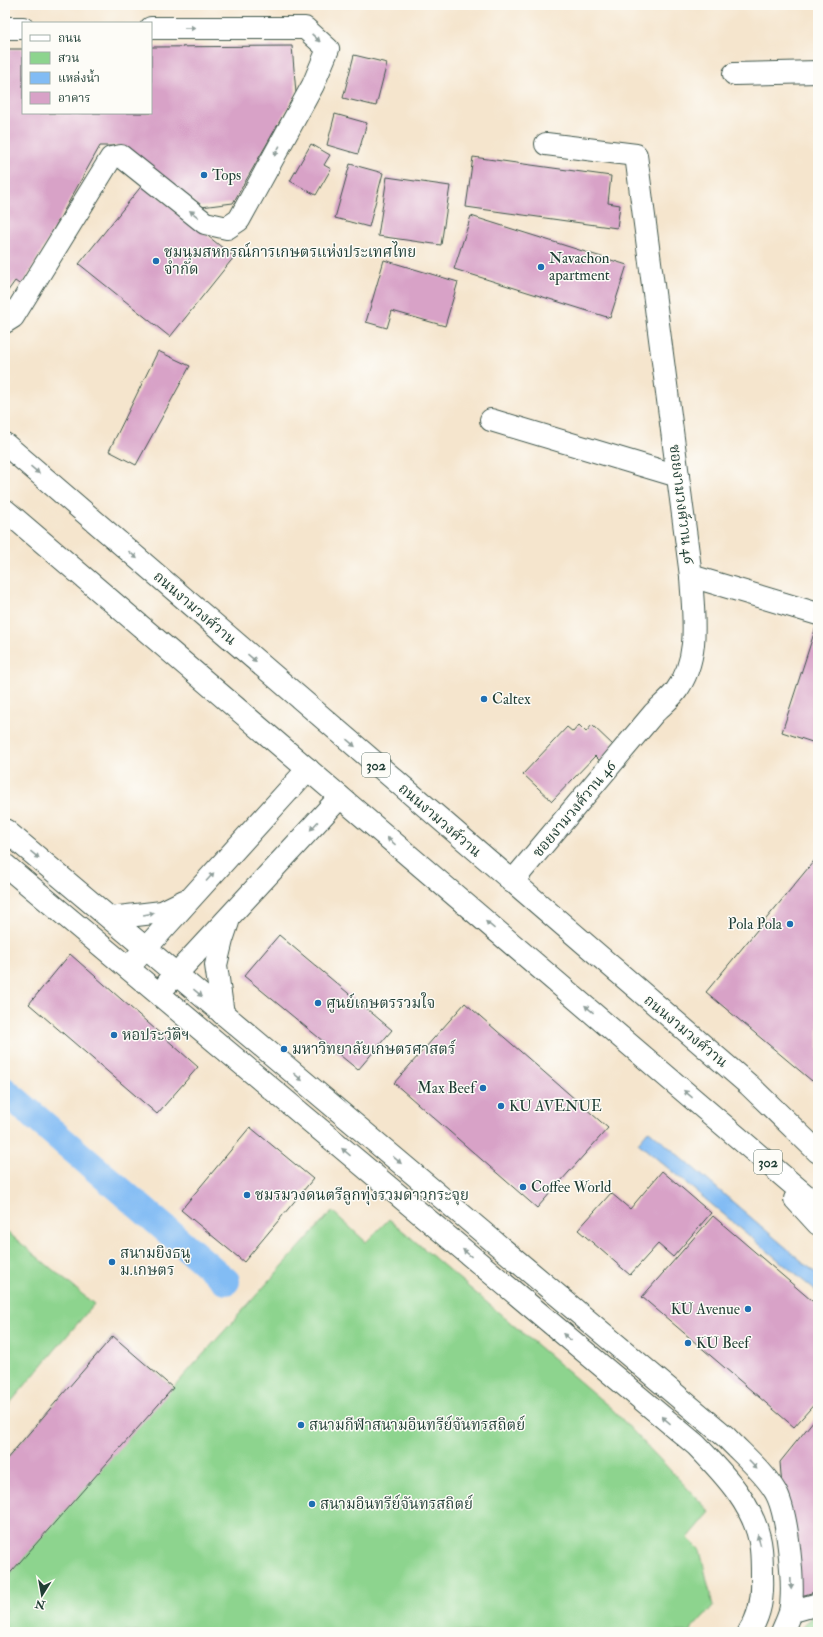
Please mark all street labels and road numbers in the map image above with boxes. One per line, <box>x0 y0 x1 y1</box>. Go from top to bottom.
street label: ซอยงามวงศ์วาน 46 <box>665 443 699 566</box>
street label: ถนนงามวงศ์วาน <box>149 566 241 650</box>
road number: 302 <box>362 753 390 777</box>
street label: ซอยงามวงศ์วาน 46 <box>528 755 621 862</box>
street label: ถนนงามวงศ์วาน <box>394 778 486 862</box>
street label: ถนนงามวงศ์วาน <box>640 990 732 1072</box>
road number: 302 <box>754 1150 782 1174</box>

